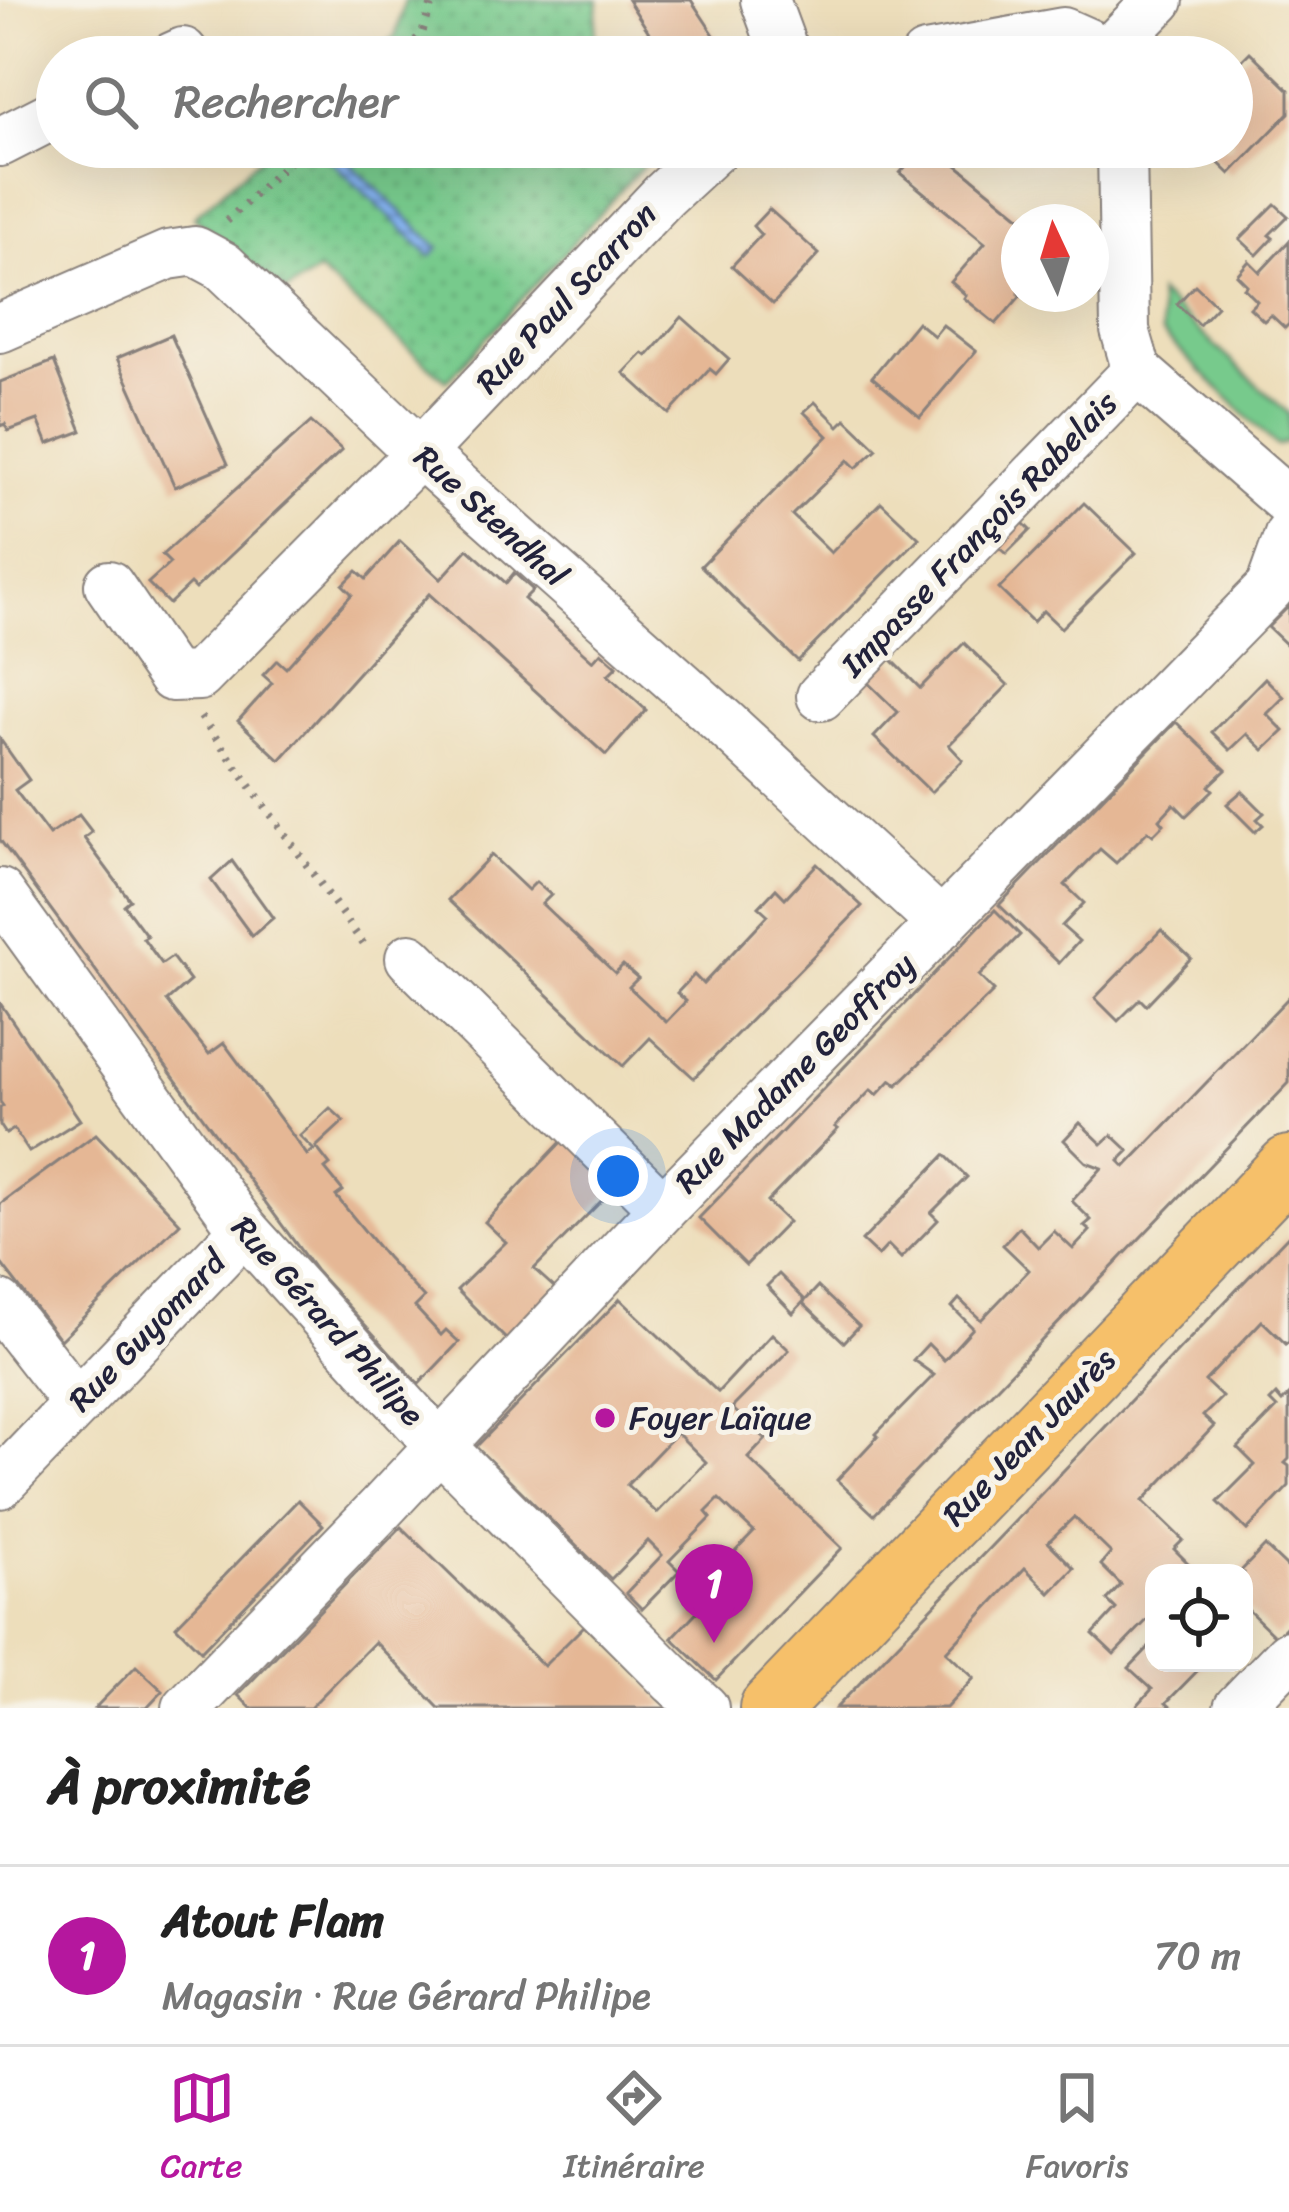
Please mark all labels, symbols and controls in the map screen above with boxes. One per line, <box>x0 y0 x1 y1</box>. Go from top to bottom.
search box <box>36 36 1253 168</box>
text: Rechercher <box>174 62 398 142</box>
icon: search <box>78 69 144 135</box>
street label: Rue Paul Scarron <box>461 188 671 408</box>
north arrow <box>1001 204 1109 312</box>
street label: Impasse François Rabelais <box>825 377 1132 692</box>
street label: Rue Stendhal <box>400 430 582 602</box>
street label: Rue Madame Geoffroy <box>660 938 930 1208</box>
your location <box>588 1146 648 1206</box>
street label: Rue Gérard Philipe <box>217 1202 439 1440</box>
street label: Rue Guyomard <box>54 1234 242 1426</box>
street label: Rue Jean Jaurès <box>928 1333 1131 1540</box>
place label: Foyer Laïque <box>629 1389 812 1447</box>
marker: Foyer Laïque <box>592 1405 618 1431</box>
pin: 1 <box>675 1544 753 1643</box>
map controls <box>1145 1564 1253 1672</box>
button: locate <box>1145 1564 1253 1672</box>
text: À proximité <box>48 1741 310 1831</box>
text: Atout Flam <box>162 1881 384 1961</box>
text: 1 <box>79 1921 95 1990</box>
text: 70 m <box>1154 1921 1241 1990</box>
text: Magasin · Rue Gérard Philipe <box>162 1961 651 2030</box>
tab: Carte <box>161 2065 243 2195</box>
tab: Itinéraire <box>564 2065 705 2195</box>
tab: Favoris <box>1026 2065 1128 2195</box>

